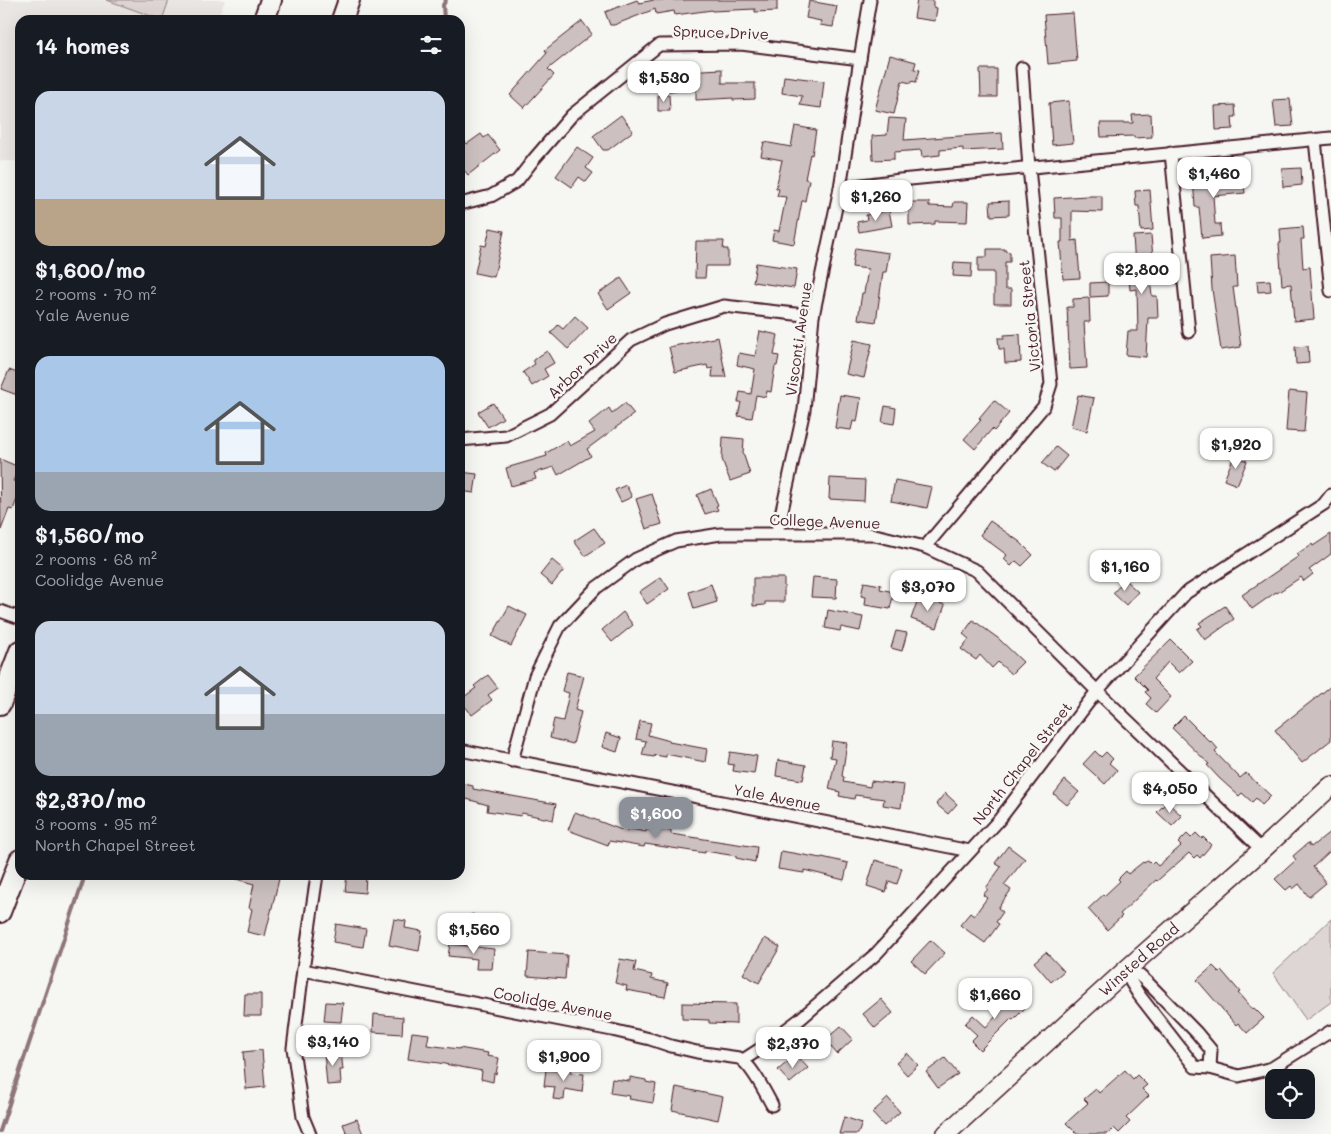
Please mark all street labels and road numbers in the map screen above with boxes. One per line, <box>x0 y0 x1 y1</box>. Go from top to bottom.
street label: Spruce Drive <box>673 20 769 44</box>
street label: Victoria Street <box>1013 259 1045 373</box>
street label: Visconti Avenue <box>780 280 816 398</box>
street label: Arbor Drive <box>543 328 621 402</box>
street label: College Avenue <box>769 509 881 533</box>
street label: North Chapel Street <box>968 697 1076 829</box>
street label: Yale Avenue <box>731 779 823 815</box>
street label: Winsted Road <box>1094 918 1183 1000</box>
street label: Coolidge Avenue <box>492 982 614 1024</box>

